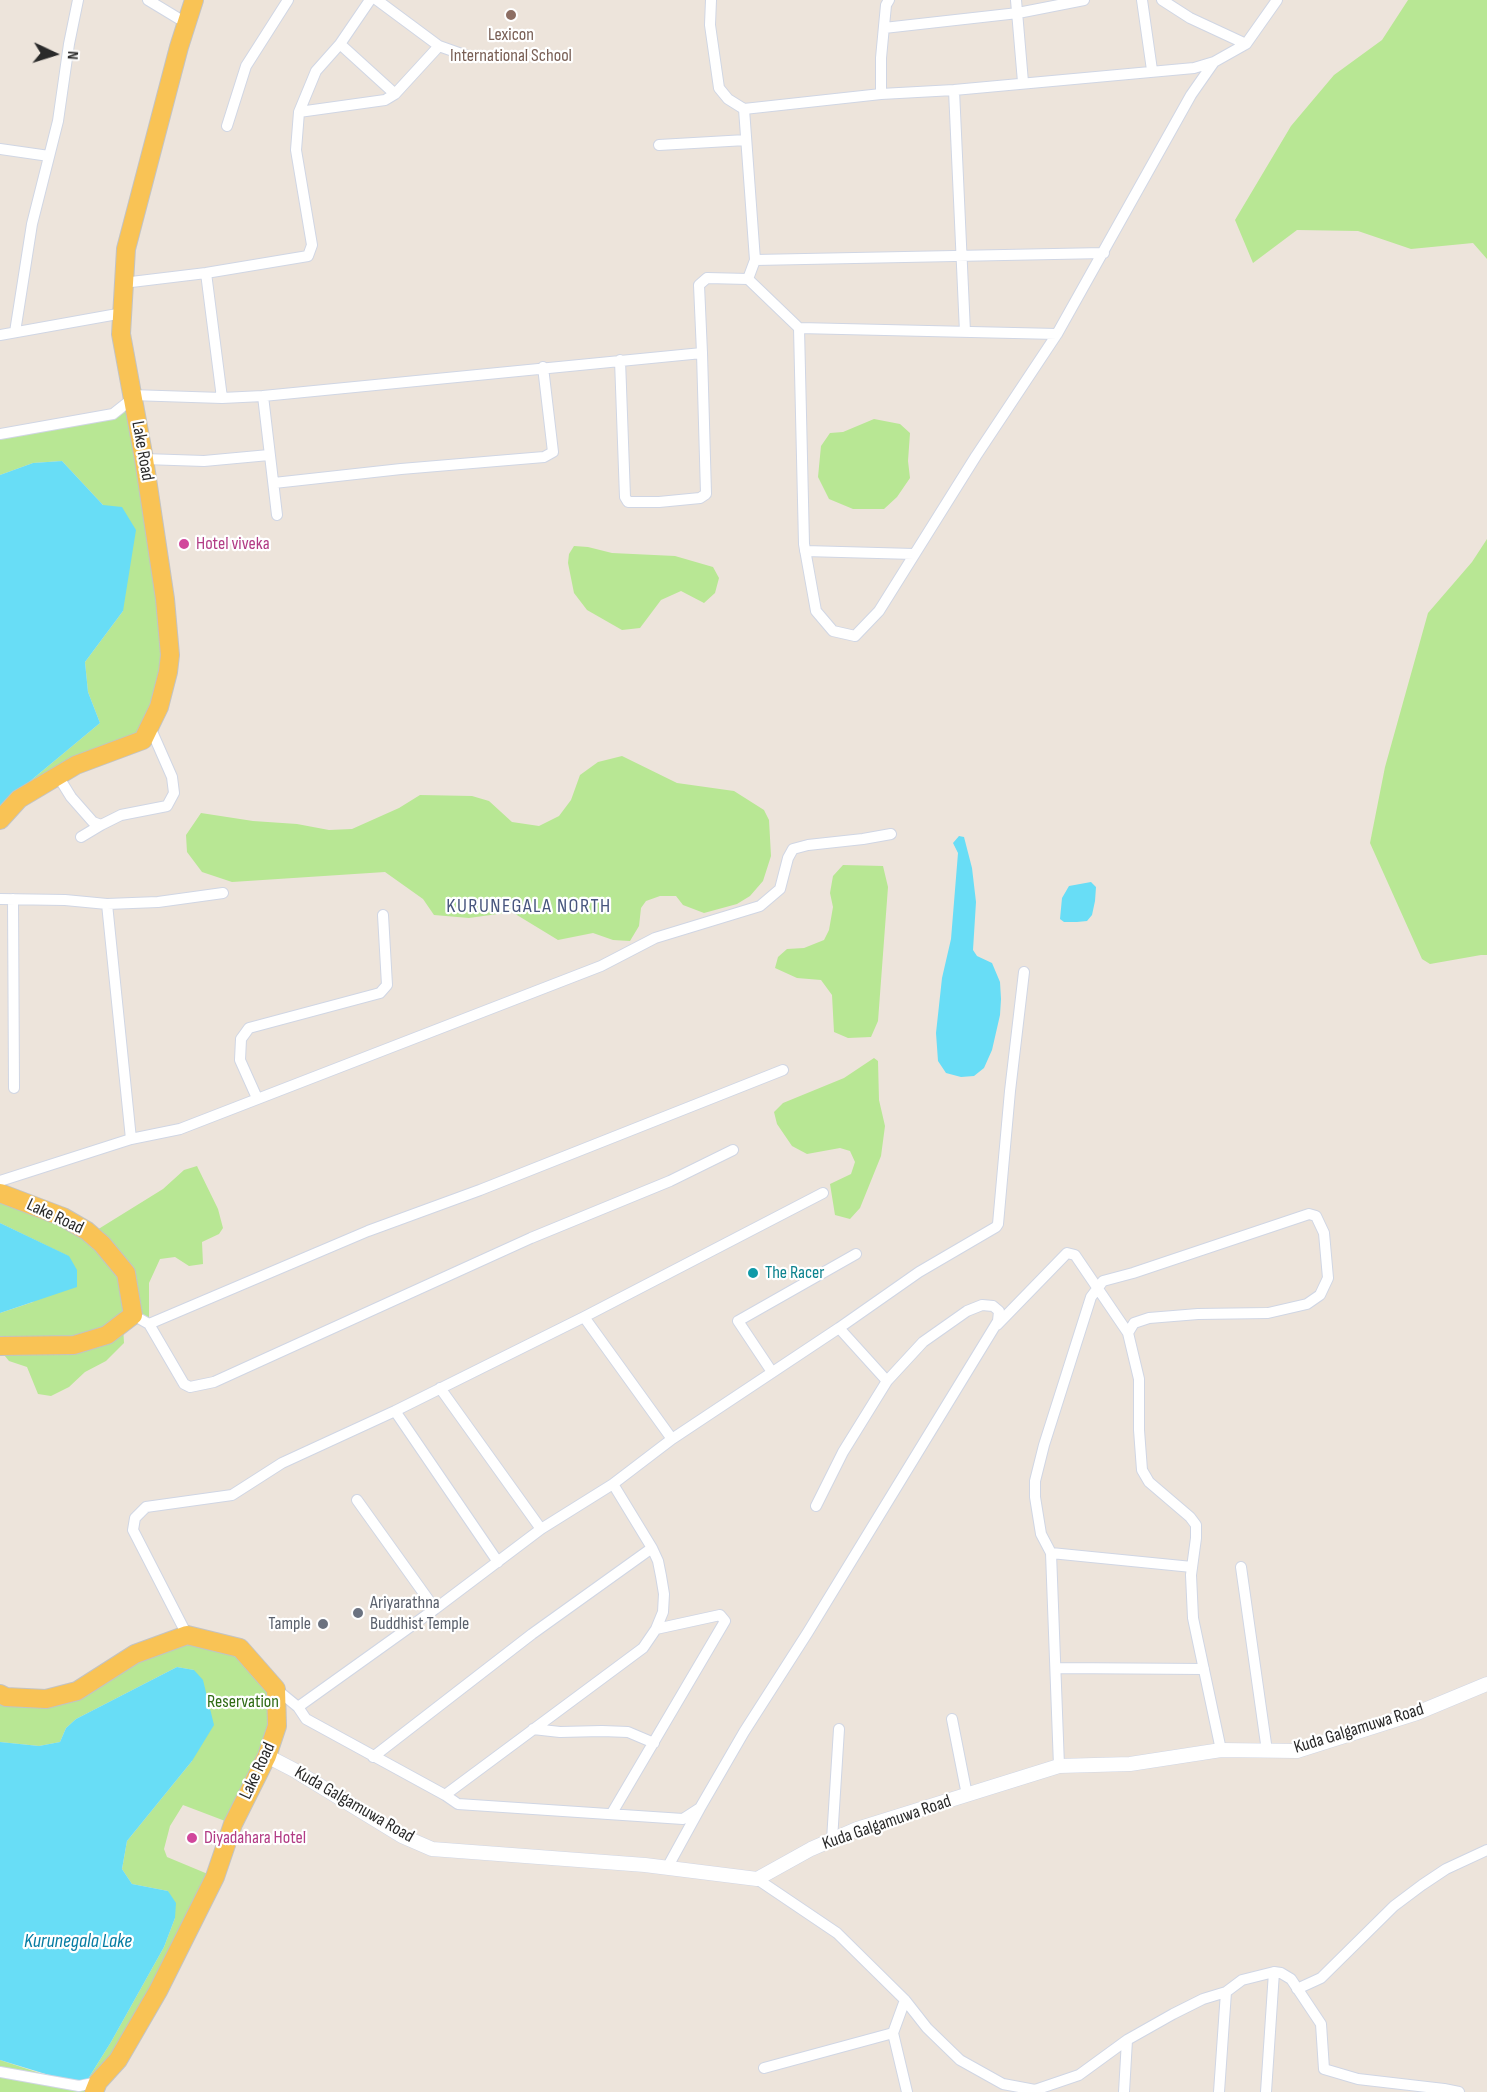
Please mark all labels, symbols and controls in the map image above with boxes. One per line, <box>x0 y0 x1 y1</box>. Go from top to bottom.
marker: Lexicon International School <box>504 8 518 22</box>
north arrow <box>24 24 84 84</box>
place label: Lexicon International School <box>450 24 572 66</box>
text: N <box>63 50 82 60</box>
street label: Lake Road <box>126 419 158 483</box>
place label: Hotel viveka <box>196 533 270 555</box>
marker: Hotel viveka <box>177 537 191 551</box>
district label: KURUNEGALA NORTH <box>446 895 612 919</box>
street label: Lake Road <box>23 1194 87 1240</box>
place label: The Racer <box>765 1262 824 1284</box>
marker: The Racer <box>746 1266 760 1280</box>
place label: Ariyarathna Buddhist Temple <box>370 1592 469 1634</box>
marker: Ariyarathna Buddhist Temple <box>351 1606 365 1620</box>
place label: Tample <box>268 1613 311 1635</box>
marker: Tample <box>316 1617 330 1631</box>
park label: Reservation <box>207 1691 279 1713</box>
street label: Kuda Galgamuwa Road <box>1292 1699 1426 1759</box>
street label: Lake Road <box>235 1739 281 1803</box>
street label: Kuda Galgamuwa Road <box>290 1762 418 1848</box>
street label: Kuda Galgamuwa Road <box>820 1791 954 1855</box>
place label: Diyadahara Hotel <box>204 1827 306 1849</box>
marker: Diyadahara Hotel <box>185 1831 199 1845</box>
water label: Kurunegala Lake <box>24 1930 132 1954</box>

